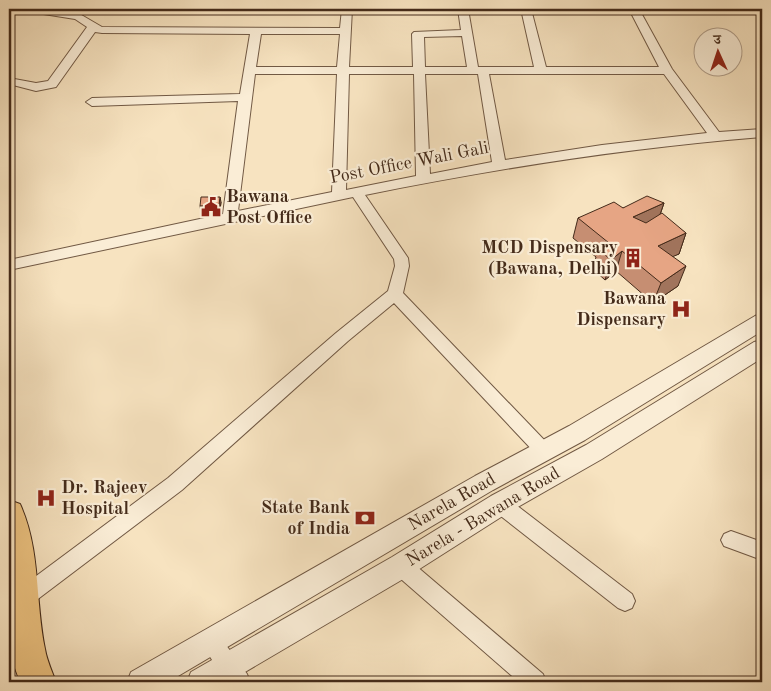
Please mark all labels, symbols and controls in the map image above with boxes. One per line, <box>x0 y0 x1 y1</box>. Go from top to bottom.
north arrow <box>694 28 744 78</box>
text: उ <box>712 33 722 47</box>
street label: Post Office Wali Gali <box>328 139 490 187</box>
place label: Bawana Post Office <box>226 188 312 227</box>
public building icon: Bawana Post Office <box>200 196 222 218</box>
place label: MCD Dispensary (Bawana, Delhi) <box>481 239 618 278</box>
building icon: MCD Dispensary (Bawana, Delhi) <box>622 247 644 269</box>
place label: Bawana Dispensary <box>576 290 666 329</box>
hospital icon: Bawana Dispensary <box>670 298 692 320</box>
street label: Narela - Bawana Road <box>403 464 563 570</box>
street label: Narela Road <box>405 470 499 534</box>
place label: Dr. Rajeev Hospital <box>61 479 148 518</box>
hospital icon: Dr. Rajeev Hospital <box>35 487 57 509</box>
place label: State Bank of India <box>261 499 350 538</box>
bank icon: State Bank of India <box>354 507 376 529</box>

